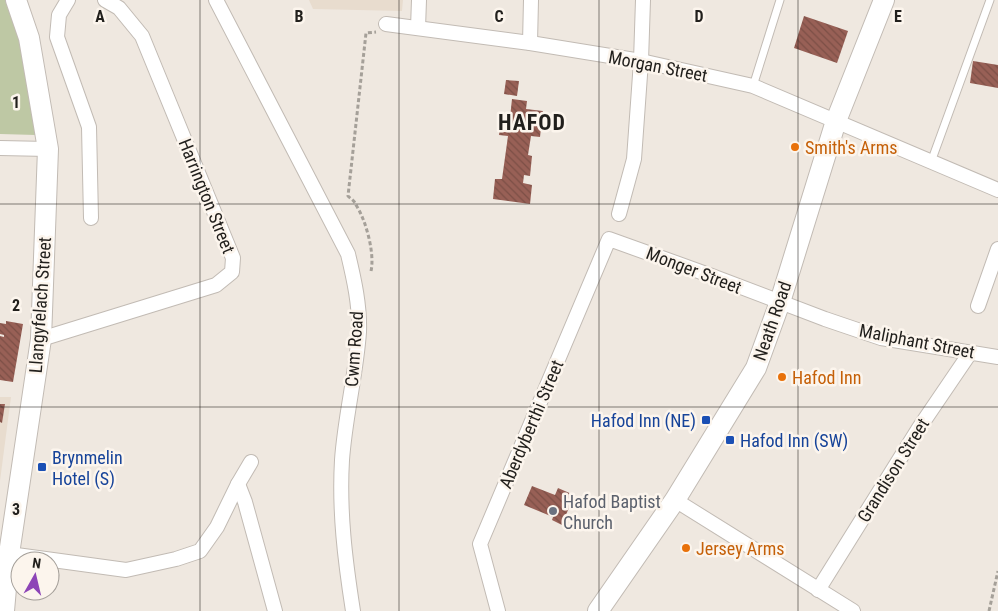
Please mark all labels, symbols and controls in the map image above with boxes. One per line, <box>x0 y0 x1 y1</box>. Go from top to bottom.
text: A <box>95 7 105 26</box>
text: B <box>295 7 304 26</box>
text: C <box>494 7 504 26</box>
text: D <box>694 7 704 26</box>
text: E <box>894 7 902 26</box>
street label: Morgan Street <box>607 46 709 86</box>
text: 1 <box>12 93 20 112</box>
district label: HAFOD <box>498 110 566 135</box>
street label: Harrington Street <box>174 136 240 256</box>
place label: Smith's Arms <box>805 137 898 158</box>
marker: Smith's Arms <box>789 141 801 153</box>
street label: Llangyfelach Street <box>25 236 55 374</box>
street label: Monger Street <box>643 242 745 298</box>
street label: Neath Road <box>749 279 795 363</box>
text: 2 <box>12 296 20 315</box>
street label: Cwm Road <box>341 310 367 388</box>
street label: Maliphant Street <box>858 320 976 362</box>
street label: Aberdyberthi Street <box>495 357 567 491</box>
place label: Hafod Inn <box>792 367 862 388</box>
marker: Hafod Inn <box>776 371 788 383</box>
place label: Hafod Inn (NE) <box>591 410 696 432</box>
marker: Hafod Inn (NE) <box>700 414 712 426</box>
street label: Grandison Street <box>853 414 933 526</box>
place label: Hafod Inn (SW) <box>740 430 848 452</box>
marker: Hafod Inn (SW) <box>724 434 736 446</box>
place label: Brynmelin Hotel (S) <box>52 447 123 490</box>
marker: Brynmelin Hotel (S) <box>36 461 48 473</box>
place label: Hafod Baptist Church <box>563 491 661 533</box>
text: 3 <box>12 500 20 519</box>
marker: Hafod Baptist Church <box>547 505 559 517</box>
place label: Jersey Arms <box>696 538 784 559</box>
marker: Jersey Arms <box>680 542 692 554</box>
north arrow <box>10 551 60 601</box>
text: N <box>31 555 42 572</box>

